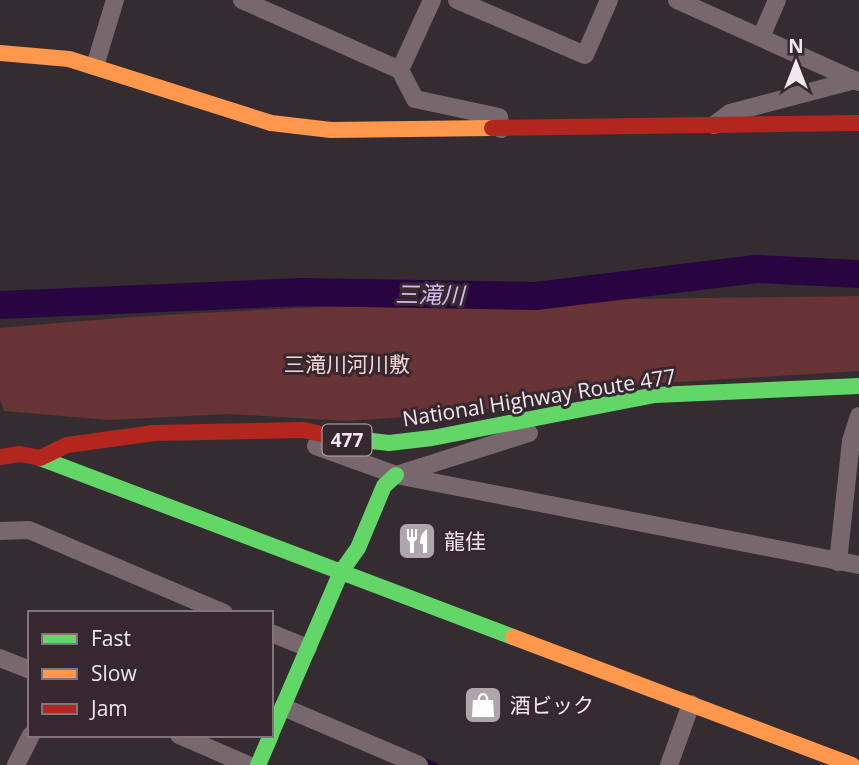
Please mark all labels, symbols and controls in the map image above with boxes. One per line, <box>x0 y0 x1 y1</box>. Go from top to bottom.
north arrow <box>761 28 831 98</box>
text: N <box>788 33 804 59</box>
water label: 三滝川 <box>395 277 468 311</box>
park label: 三滝川河川敷 <box>284 350 410 378</box>
street label: National Highway Route 477 <box>400 362 678 432</box>
road number: 477 <box>322 424 372 456</box>
restaurant icon: 龍佳 <box>396 520 438 562</box>
place label: 龍佳 <box>444 527 486 555</box>
legend <box>28 611 273 737</box>
text: Fast <box>91 624 131 652</box>
text: Slow <box>91 659 137 687</box>
shop icon: 酒ビック <box>462 684 504 726</box>
place label: 酒ビック <box>510 691 594 719</box>
text: Jam <box>89 694 128 722</box>

